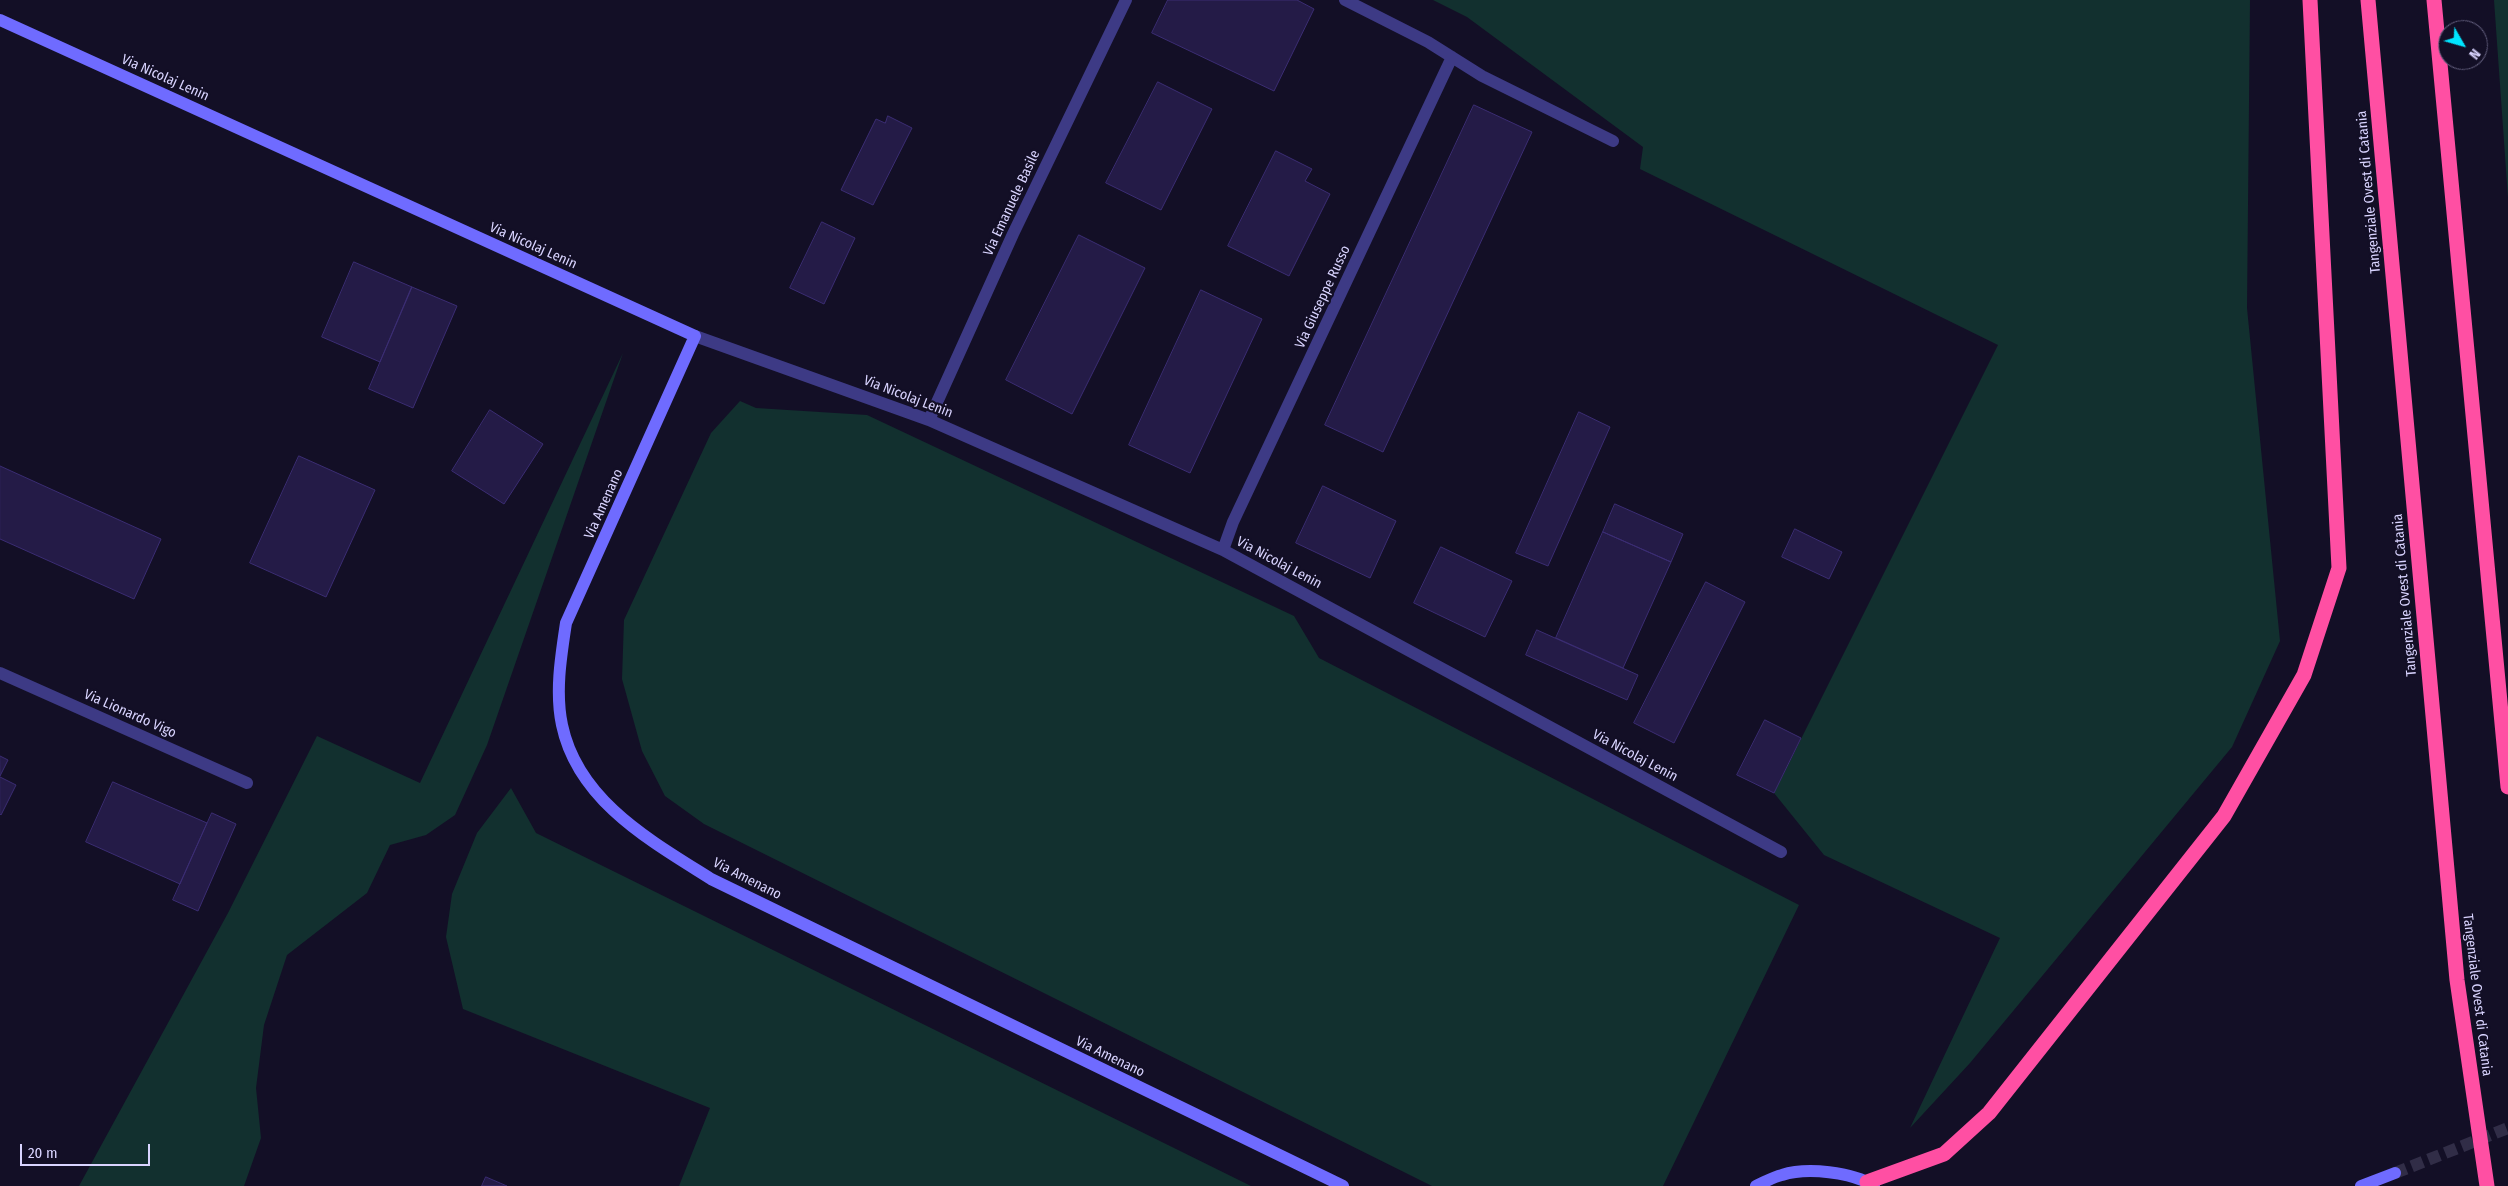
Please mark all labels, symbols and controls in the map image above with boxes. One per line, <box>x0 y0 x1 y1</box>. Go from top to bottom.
north arrow <box>2438 20 2488 70</box>
text: N <box>2465 45 2484 62</box>
street label: Via Nicolaj Lenin <box>119 51 211 105</box>
street label: Tangenziale Ovest di Catania <box>2354 110 2384 274</box>
street label: Via Emanuele Basile <box>980 147 1044 259</box>
street label: Via Nicolaj Lenin <box>487 219 579 273</box>
street label: Via Giuseppe Russo <box>1292 243 1354 351</box>
street label: Via Nicolaj Lenin <box>861 372 955 422</box>
street label: Via Amenano <box>581 466 627 542</box>
street label: Tangenziale Ovest di Catania <box>2390 513 2420 677</box>
street label: Via Nicolaj Lenin <box>1233 533 1325 593</box>
street label: Via Lionardo Vigo <box>81 686 179 742</box>
street label: Via Nicolaj Lenin <box>1589 726 1681 786</box>
street label: Via Amenano <box>710 855 784 903</box>
street label: Tangenziale Ovest di Catania <box>2459 913 2495 1077</box>
street label: Via Amenano <box>1073 1033 1147 1081</box>
scale bar <box>22 1134 152 1166</box>
text: 20 m <box>28 1144 58 1162</box>

